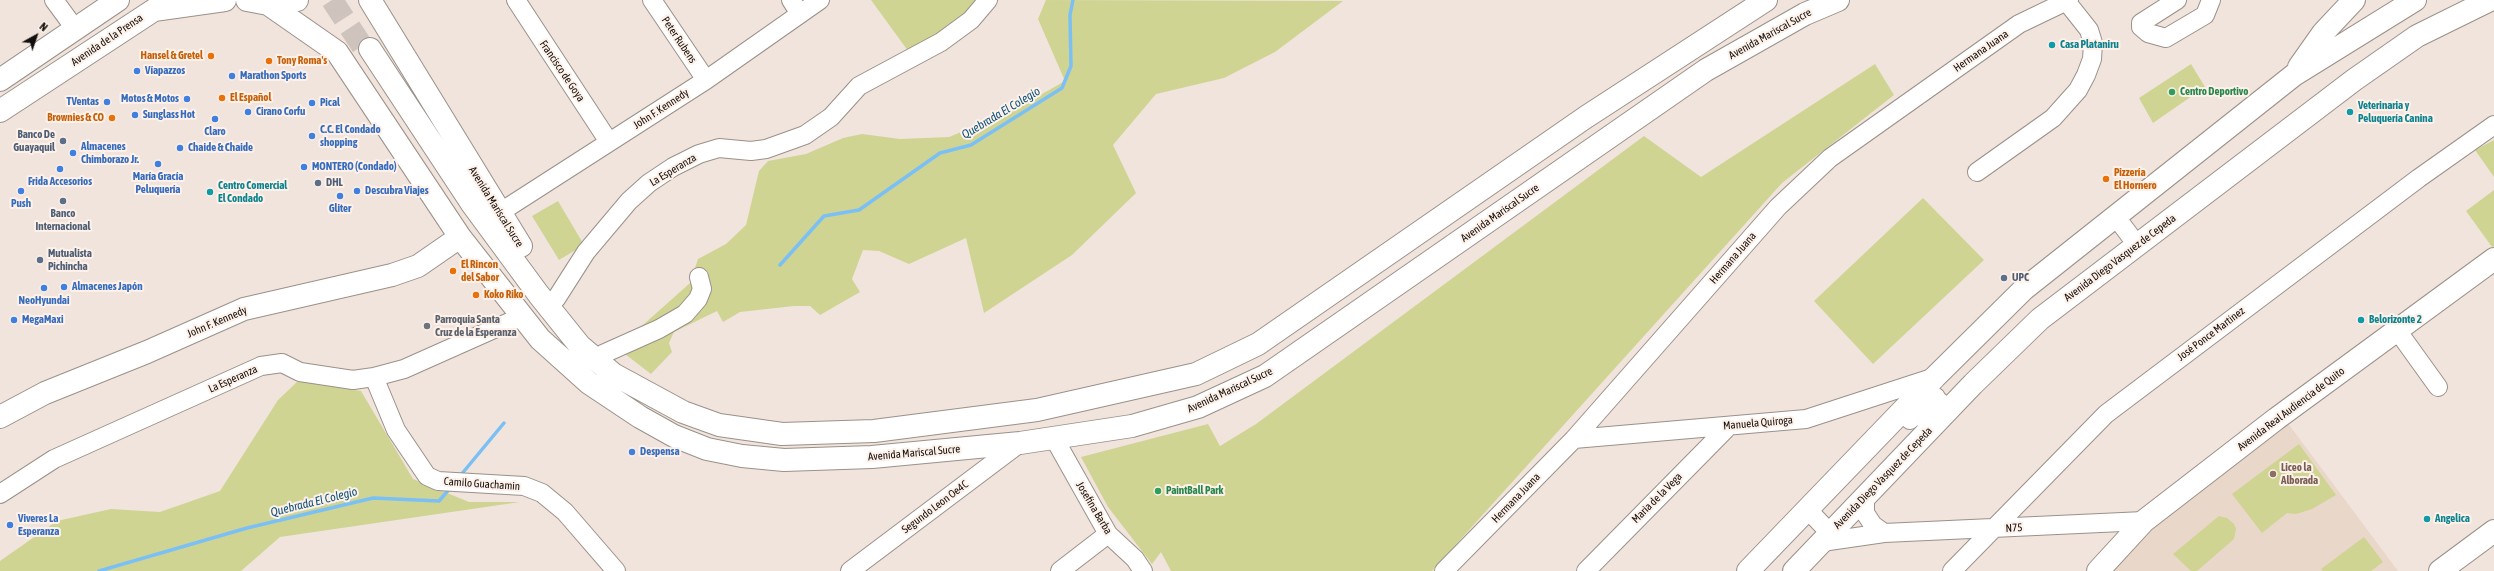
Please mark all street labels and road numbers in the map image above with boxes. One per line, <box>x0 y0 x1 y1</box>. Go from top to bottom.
street label: Avenida Mariscal Sucre <box>1726 6 1814 62</box>
street label: Avenida de la Prensa <box>69 11 145 69</box>
street label: Peter Rubens <box>659 14 699 66</box>
street label: Hermana Juana <box>1951 27 2011 75</box>
street label: Francisco de Goya <box>537 38 587 104</box>
street label: John F. Kennedy <box>631 86 691 132</box>
street label: La Esperanza <box>647 151 699 189</box>
street label: Avenida Mariscal Sucre <box>466 164 526 250</box>
street label: Avenida Mariscal Sucre <box>1458 181 1542 245</box>
street label: Avenida Diego Vasquez de Cepeda <box>2061 212 2179 304</box>
street label: Hermana Juana <box>1707 230 1759 286</box>
street label: John F. Kennedy <box>185 303 249 341</box>
street label: José Ponce Martinez <box>2175 304 2247 364</box>
street label: La Esperanza <box>206 362 260 396</box>
street label: Avenida Mariscal Sucre <box>1185 364 1275 416</box>
street label: Avenida Real Audiencia de Quito <box>2235 364 2347 454</box>
street label: Manuela Quiroga <box>1723 413 1793 433</box>
street label: Avenida Diego Vasquez de Cepeda <box>1831 424 1935 532</box>
street label: Avenida Mariscal Sucre <box>867 442 961 464</box>
street label: Hermana Juana <box>1489 470 1543 526</box>
street label: Maria de la Vega <box>1629 470 1685 526</box>
street label: Camilo Guachamin <box>443 475 521 493</box>
street label: Segundo Leon Oe4C <box>899 478 971 536</box>
street label: Josefina Barba <box>1073 479 1115 537</box>
street label: N75 <box>2005 521 2023 535</box>

